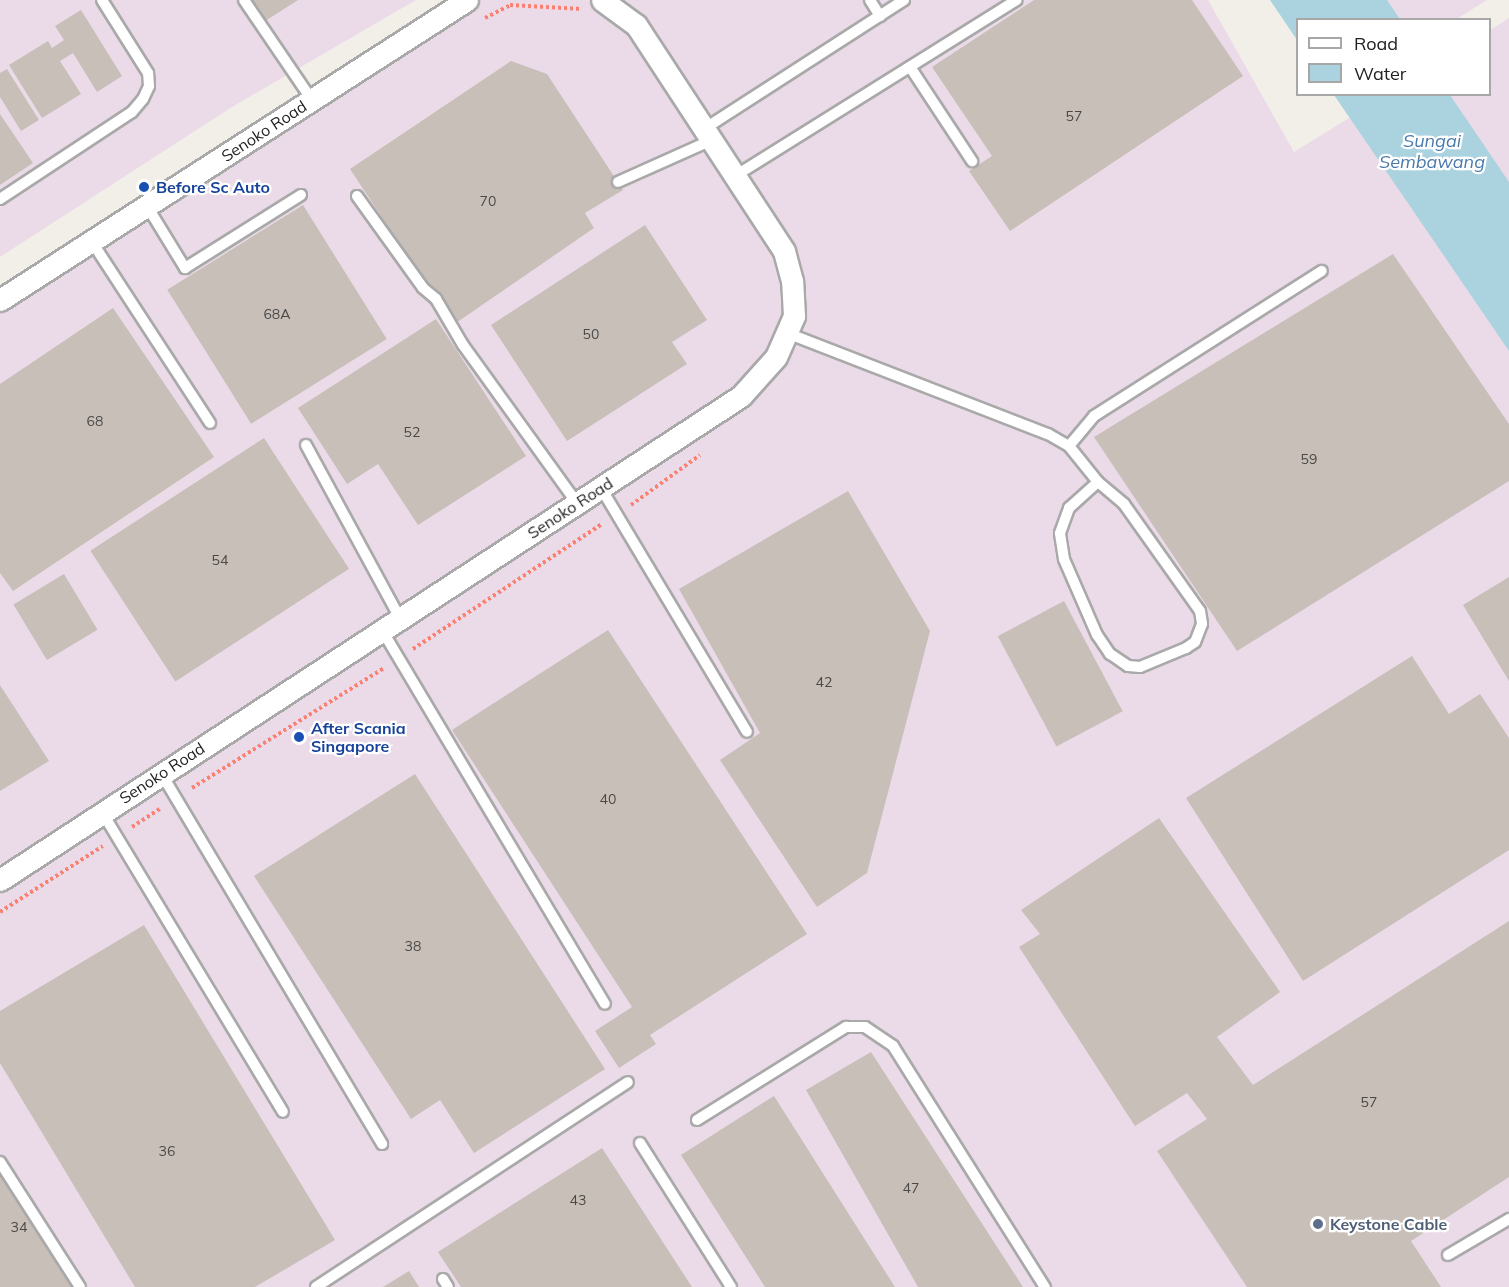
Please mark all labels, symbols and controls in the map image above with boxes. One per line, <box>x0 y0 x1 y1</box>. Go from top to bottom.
legend <box>1296 18 1491 96</box>
text: Road <box>1354 32 1398 55</box>
text: Water <box>1354 62 1406 85</box>
street label: Senoko Road <box>218 96 310 166</box>
house number: 57 <box>1066 108 1082 124</box>
water label: Sungai Sembawang <box>1379 131 1485 174</box>
place label: Before Sc Auto <box>156 177 270 197</box>
marker: Before Sc Auto <box>137 180 151 194</box>
house number: 70 <box>480 193 496 209</box>
house number: 68A <box>263 306 291 322</box>
house number: 50 <box>583 326 599 342</box>
house number: 68 <box>87 413 103 429</box>
house number: 52 <box>404 424 420 440</box>
house number: 59 <box>1301 451 1317 467</box>
street label: Senoko Road <box>524 473 616 543</box>
house number: 54 <box>212 552 228 568</box>
house number: 42 <box>816 674 832 690</box>
place label: After Scania Singapore <box>311 718 406 756</box>
marker: After Scania Singapore <box>292 730 306 744</box>
street label: Senoko Road <box>116 738 208 808</box>
house number: 40 <box>600 791 616 807</box>
house number: 38 <box>405 938 421 954</box>
house number: 57 <box>1361 1094 1377 1110</box>
house number: 36 <box>159 1143 175 1159</box>
house number: 47 <box>903 1180 919 1196</box>
house number: 43 <box>570 1192 586 1208</box>
place label: Keystone Cable <box>1330 1214 1447 1234</box>
marker: Keystone Cable <box>1311 1217 1325 1231</box>
house number: 34 <box>11 1219 27 1235</box>

